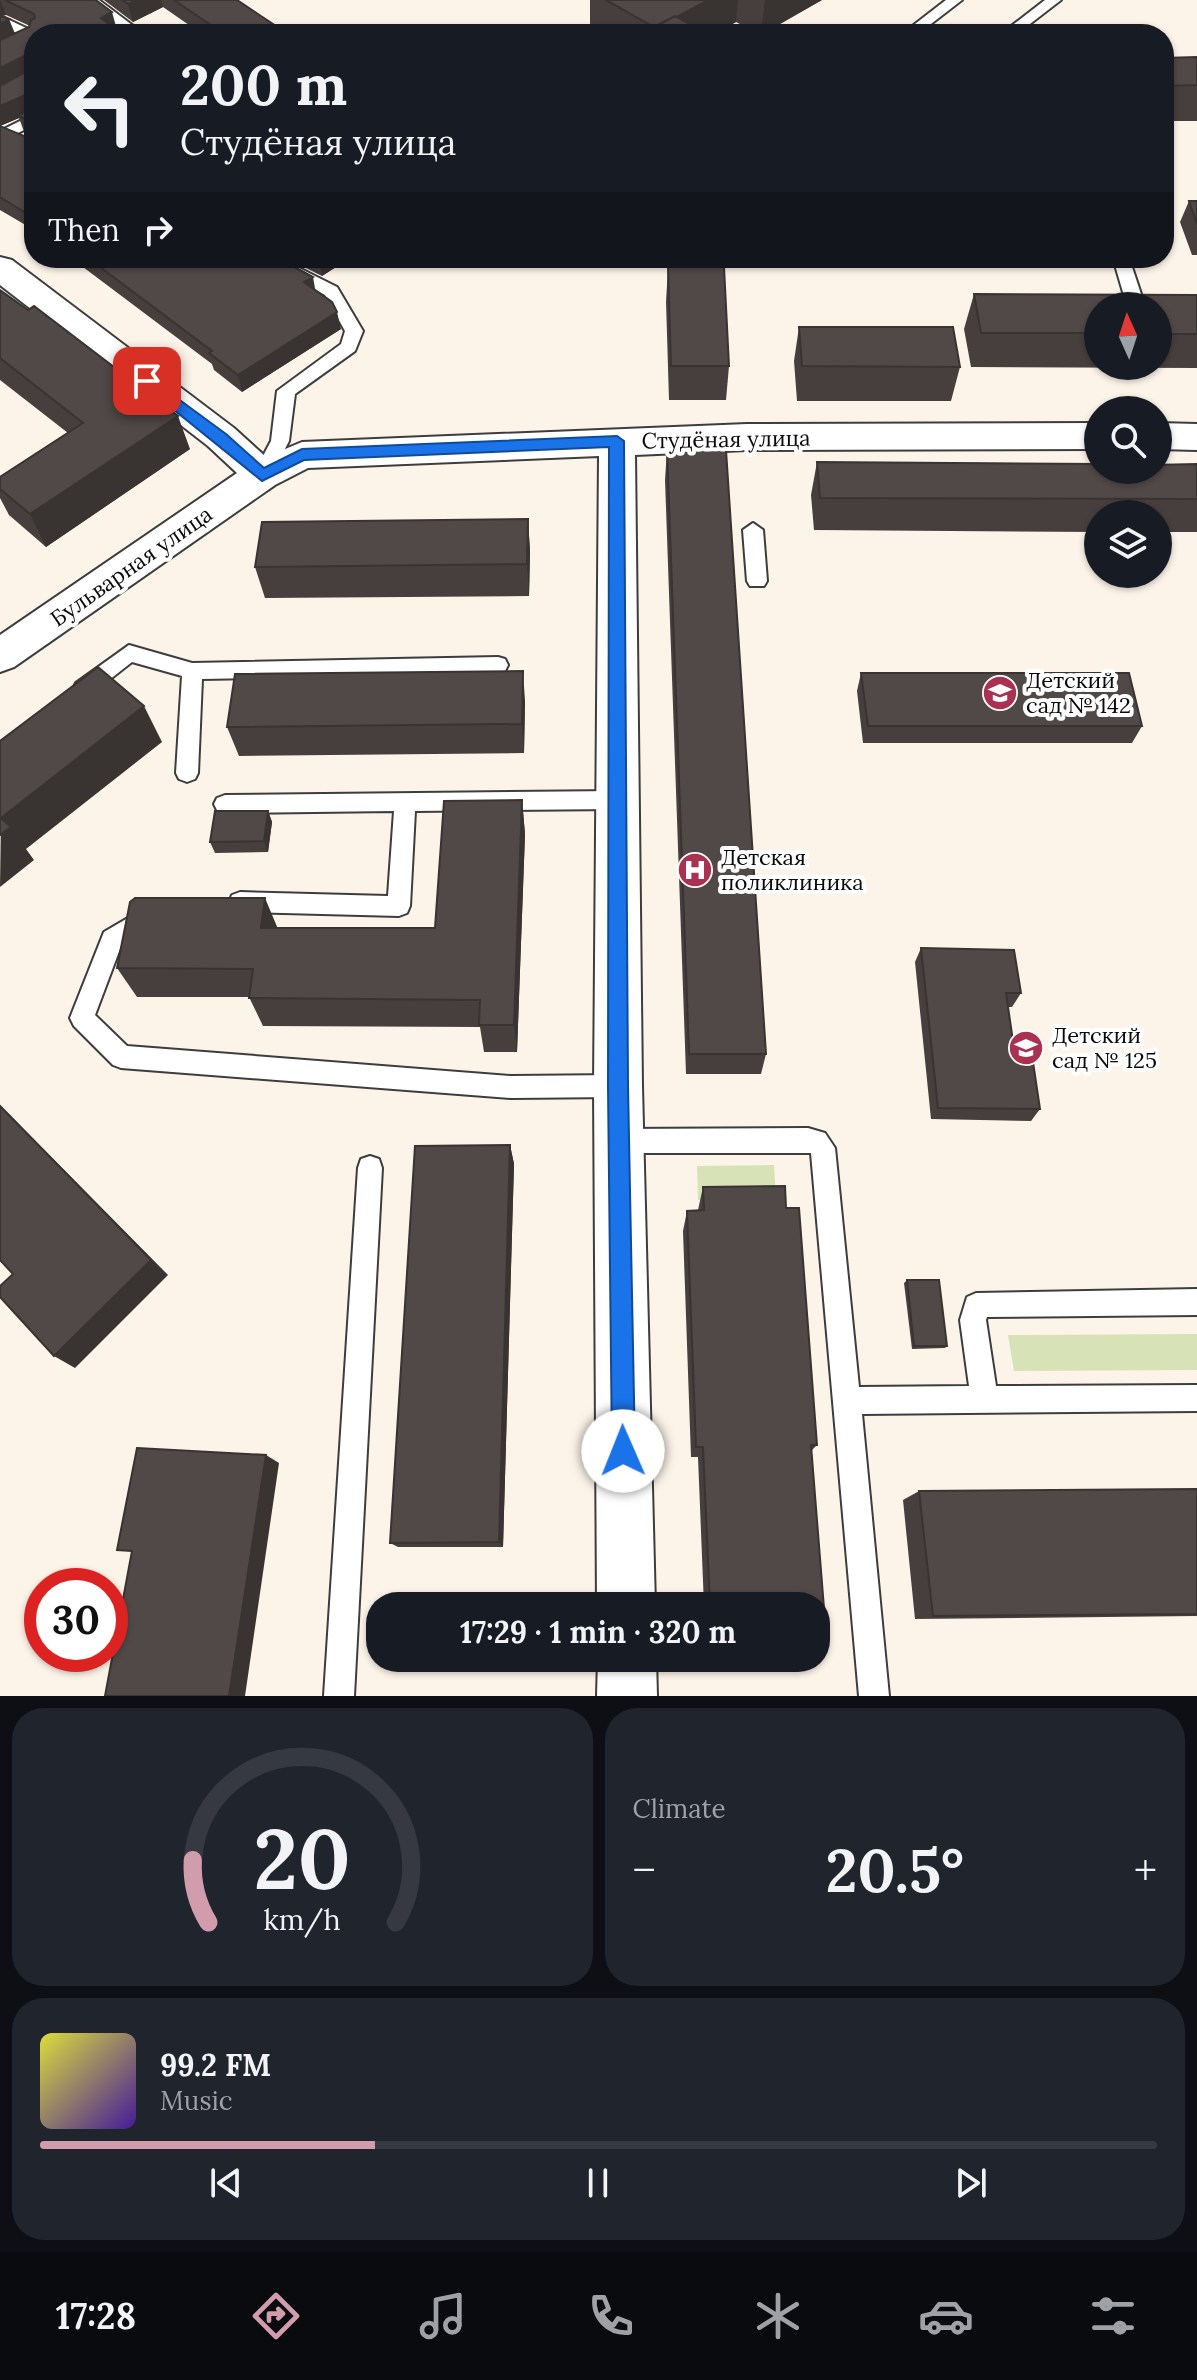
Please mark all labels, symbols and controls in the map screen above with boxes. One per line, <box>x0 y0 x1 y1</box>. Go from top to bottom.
text: 200 m <box>180 49 347 120</box>
icon: left <box>48 56 152 160</box>
text: Студёная улица <box>180 119 456 165</box>
icon: right <box>136 208 180 252</box>
text: Then <box>48 211 120 249</box>
north arrow <box>1084 292 1172 380</box>
map controls <box>1084 292 1172 588</box>
pin <box>113 347 181 415</box>
icon: arrive <box>125 359 169 403</box>
button: search <box>1084 396 1172 484</box>
street label: Студёная улица <box>641 424 811 454</box>
street label: Бульварная улица <box>45 500 217 632</box>
button: layers <box>1084 500 1172 588</box>
place label: Детский сад № 142 <box>1026 666 1131 719</box>
school or university icon: Детский сад № 142 <box>981 674 1019 712</box>
place label: Детская поликлиника <box>721 843 864 896</box>
hospital icon: Детская поликлиника <box>676 851 714 889</box>
place label: Детский сад № 125 <box>1052 1021 1157 1074</box>
school or university icon: Детский сад № 125 <box>1007 1029 1045 1067</box>
position arrow <box>581 1409 665 1493</box>
speed limit sign: 30 <box>24 1568 128 1672</box>
text: 17:29 · 1 min · 320 m <box>460 1613 736 1651</box>
text: Climate <box>633 1792 726 1825</box>
text: 20 <box>254 1805 351 1912</box>
text: 20.5° <box>826 1832 964 1908</box>
text: − <box>633 1842 656 1898</box>
text: + <box>1134 1842 1157 1898</box>
text: km/h <box>264 1901 341 1938</box>
text: 99.2 FM <box>160 2046 271 2084</box>
text: Music <box>160 2084 233 2117</box>
icon: previous <box>204 2161 248 2205</box>
icon: pause <box>576 2161 620 2205</box>
icon: next <box>949 2161 993 2205</box>
icon: directions <box>248 2288 304 2344</box>
icon: music <box>415 2288 471 2344</box>
icon: phone <box>583 2288 639 2344</box>
icon: climate <box>750 2288 806 2344</box>
icon: car <box>918 2288 974 2344</box>
icon: filters <box>1085 2288 1141 2344</box>
text: 17:28 <box>56 2293 136 2339</box>

